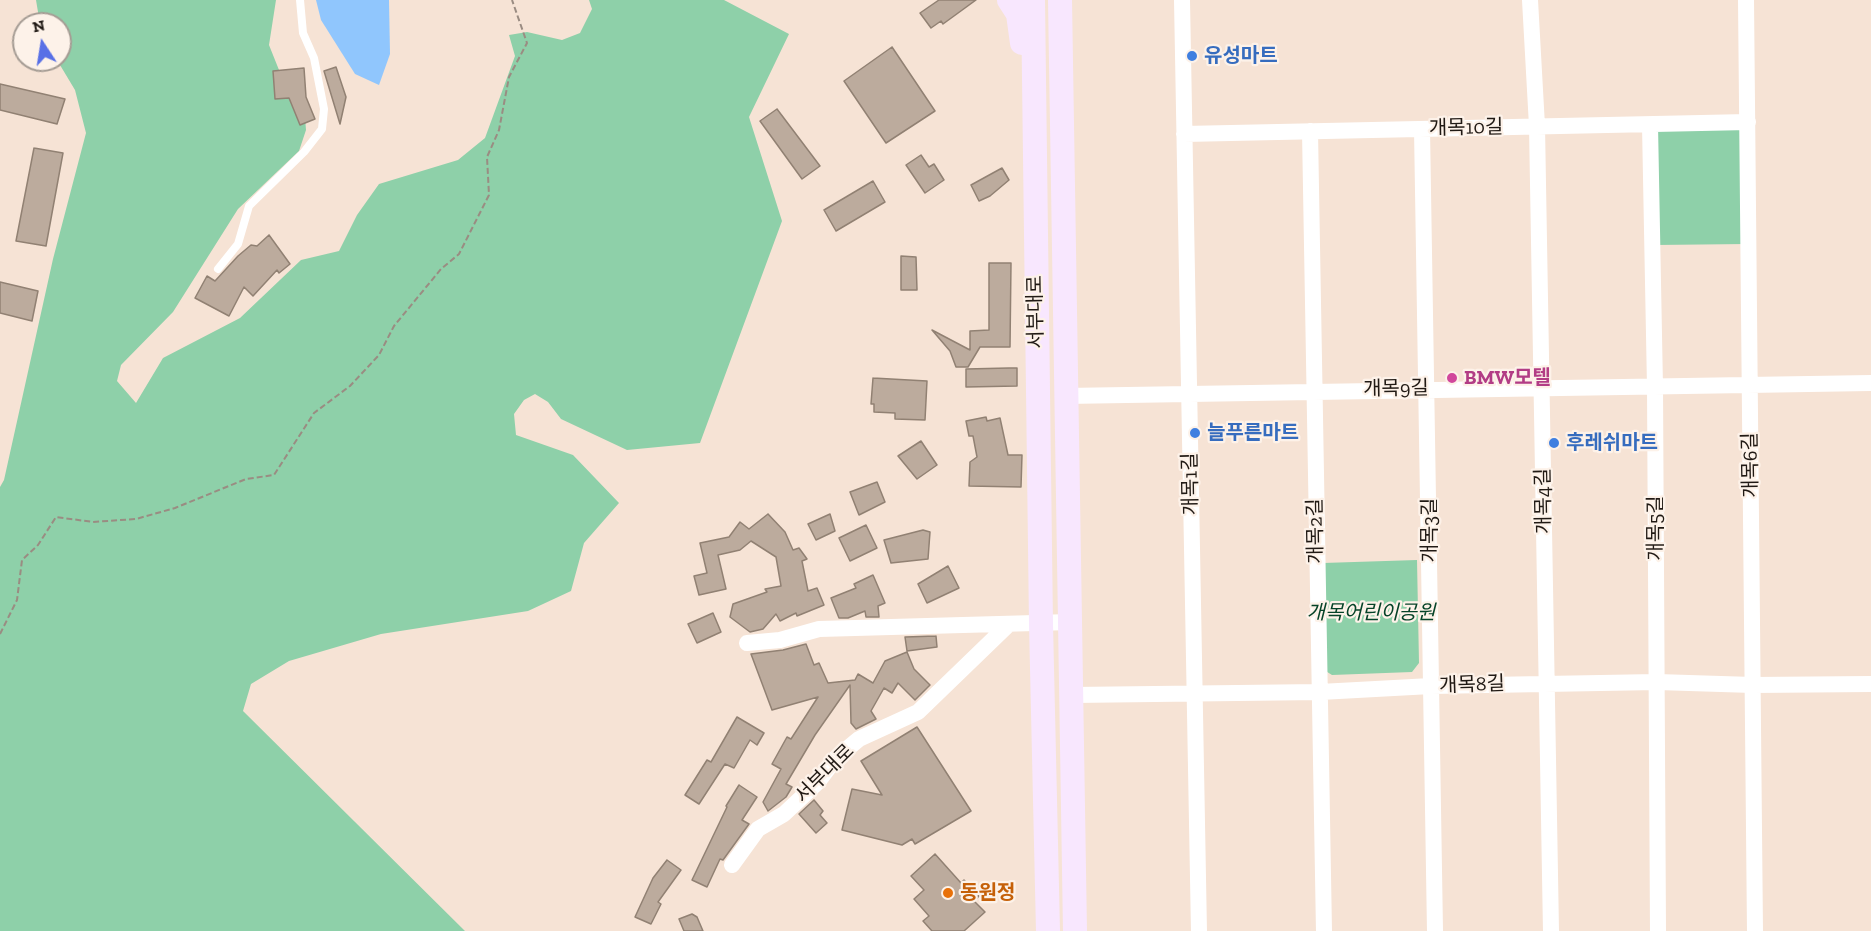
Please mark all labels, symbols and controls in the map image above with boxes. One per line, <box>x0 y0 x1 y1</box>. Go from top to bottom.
north arrow <box>12 12 72 72</box>
text: N <box>31 15 46 36</box>
place label: 유성마트 <box>1204 44 1278 68</box>
marker: 유성마트 <box>1185 49 1199 63</box>
street label: 개목10길 <box>1429 115 1503 141</box>
street label: 서부대로 <box>1023 275 1049 349</box>
place label: BMW모텔 <box>1464 366 1551 390</box>
marker: BMW모텔 <box>1445 371 1459 385</box>
street label: 개목9길 <box>1363 376 1429 402</box>
place label: 늘푸른마트 <box>1207 421 1299 445</box>
marker: 늘푸른마트 <box>1188 426 1202 440</box>
place label: 후레쉬마트 <box>1566 431 1658 455</box>
street label: 개목6길 <box>1738 432 1764 498</box>
marker: 후레쉬마트 <box>1547 436 1561 450</box>
street label: 개목1길 <box>1178 452 1204 516</box>
street label: 개목4길 <box>1531 468 1557 534</box>
street label: 개목5길 <box>1644 495 1668 561</box>
street label: 개목2길 <box>1303 498 1329 564</box>
street label: 개목3길 <box>1418 498 1442 562</box>
park label: 개목어린이공원 <box>1307 601 1435 625</box>
street label: 개목8길 <box>1439 672 1505 698</box>
street label: 서부대로 <box>790 739 860 809</box>
place label: 동원정 <box>960 881 1015 905</box>
marker: 동원정 <box>941 886 955 900</box>

